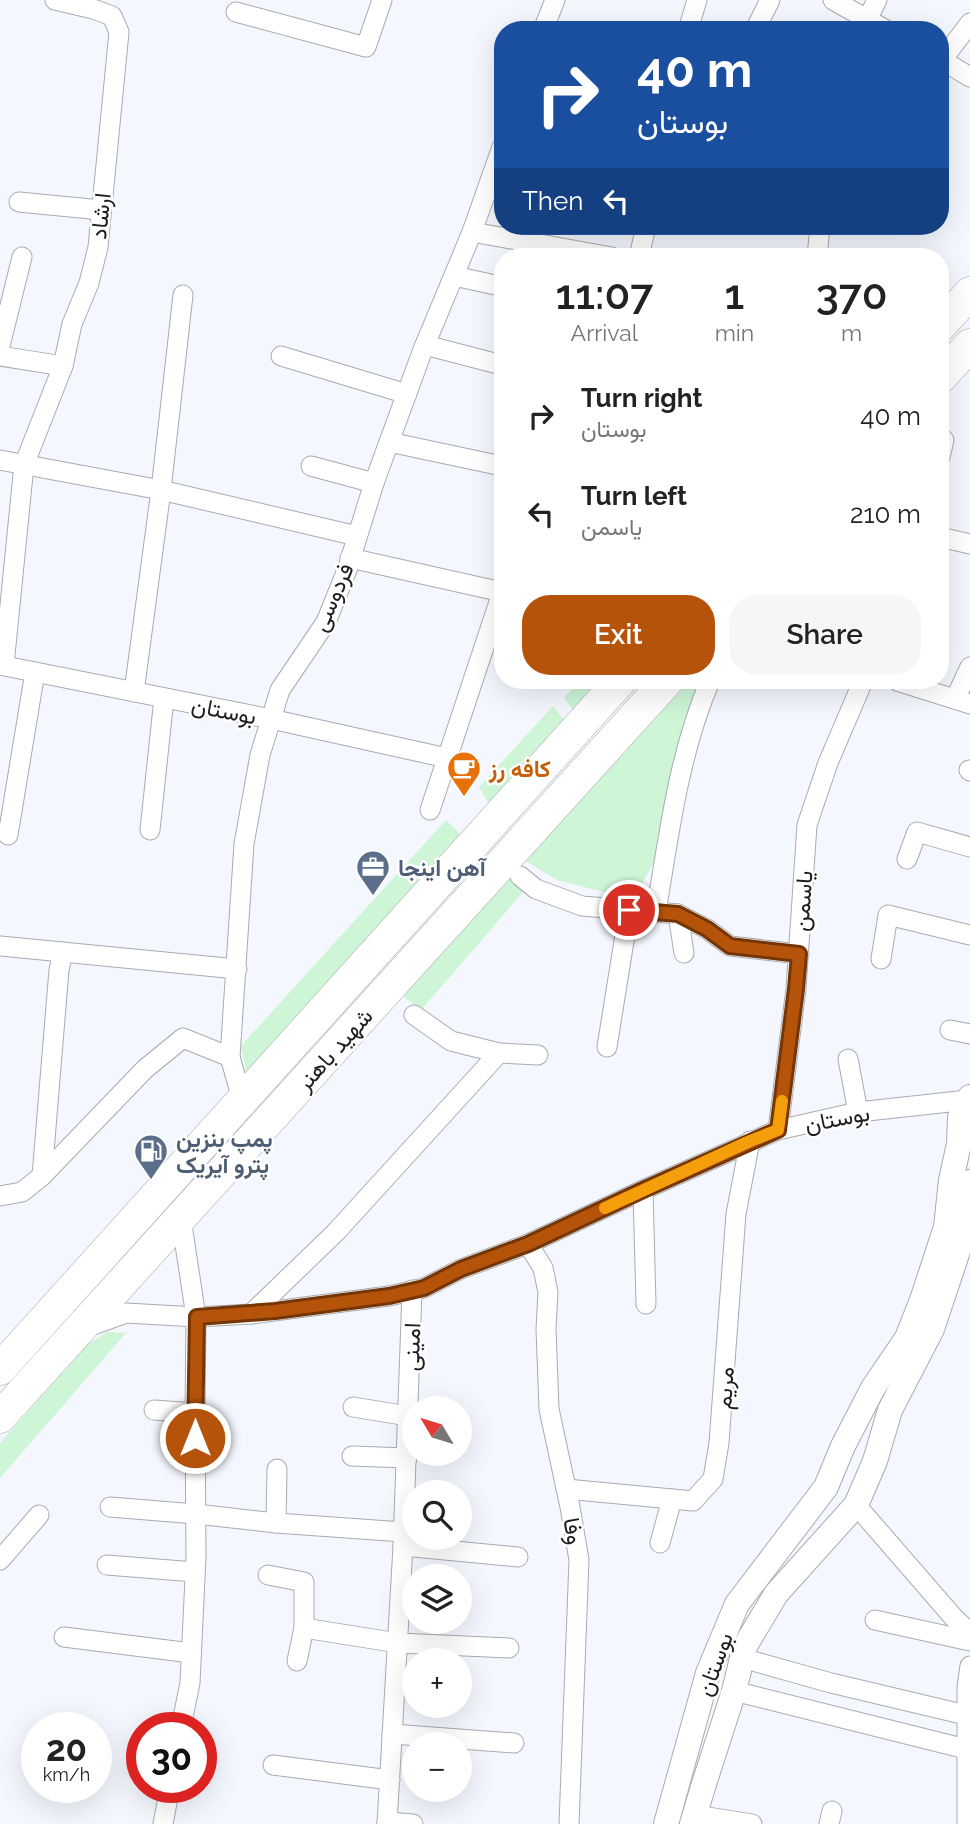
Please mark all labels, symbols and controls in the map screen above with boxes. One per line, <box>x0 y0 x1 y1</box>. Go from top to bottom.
text: 40 m <box>637 41 752 98</box>
icon: right <box>522 49 613 140</box>
text: بوستان <box>637 103 728 140</box>
icon: left <box>597 182 635 220</box>
text: Then <box>522 186 583 216</box>
street label: ارشاد <box>84 191 118 241</box>
text: 11:07 <box>555 270 653 319</box>
text: 1 <box>725 270 744 319</box>
text: 370 <box>816 270 888 319</box>
text: Arrival <box>571 319 638 346</box>
text: min <box>715 319 754 346</box>
text: m <box>841 319 862 346</box>
text: Turn right <box>581 383 702 413</box>
icon: right <box>522 397 560 435</box>
text: 40 m <box>860 401 921 431</box>
text: بوستان <box>581 415 647 442</box>
text: Turn left <box>581 481 687 511</box>
icon: left <box>522 495 560 533</box>
text: 210 m <box>850 499 921 529</box>
text: یاسمن <box>581 513 642 540</box>
street label: فردوسی <box>305 559 361 636</box>
button: Exit <box>522 595 715 675</box>
button: Share <box>729 595 921 675</box>
street label: بوستان <box>189 690 259 731</box>
cafe icon: کافه رز <box>445 749 483 798</box>
place label: کافه رز <box>488 755 551 784</box>
office icon: آهن اینجا <box>354 848 392 897</box>
place label: آهن اینجا <box>398 854 488 882</box>
street label: یاسمن <box>786 870 819 932</box>
pin <box>599 880 659 940</box>
icon: arrive <box>610 891 648 929</box>
street label: شهید باهنر <box>289 1002 379 1098</box>
street label: بوستان <box>802 1098 872 1139</box>
place label: پمپ بنزین پترو آیریک <box>176 1125 273 1181</box>
fuel station icon: پمپ بنزین پترو آیریک <box>132 1132 170 1181</box>
street label: امینی <box>397 1322 426 1372</box>
street label: مریم <box>709 1366 741 1410</box>
north arrow <box>402 1396 472 1466</box>
map controls <box>402 1396 472 1802</box>
position arrow <box>158 1401 232 1475</box>
button: search <box>402 1480 472 1550</box>
street label: وفا <box>557 1515 590 1547</box>
button: layers <box>402 1564 472 1634</box>
street label: بوستان <box>690 1629 740 1700</box>
button: + <box>402 1648 472 1718</box>
speed limit sign: 30 <box>126 1712 217 1803</box>
text: 20 <box>46 1728 87 1769</box>
button: − <box>402 1732 472 1802</box>
text: km/h <box>43 1764 90 1785</box>

